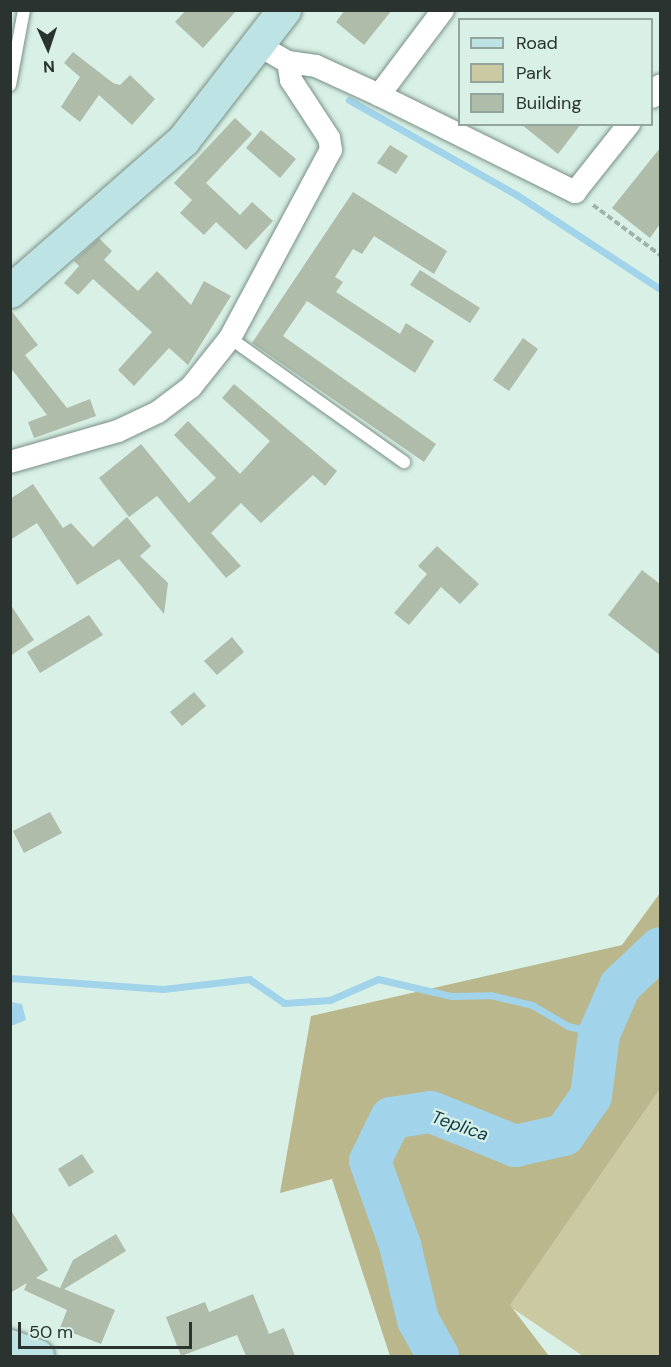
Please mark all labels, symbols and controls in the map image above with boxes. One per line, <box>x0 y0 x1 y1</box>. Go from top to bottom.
north arrow <box>18 18 78 78</box>
legend <box>458 18 653 126</box>
text: Road <box>516 31 558 55</box>
text: N <box>43 56 55 77</box>
text: Park <box>516 61 552 85</box>
text: Building <box>516 91 581 115</box>
water label: Teplica <box>429 1106 491 1146</box>
scale bar <box>21 1310 195 1348</box>
text: 50 m <box>29 1320 73 1344</box>

